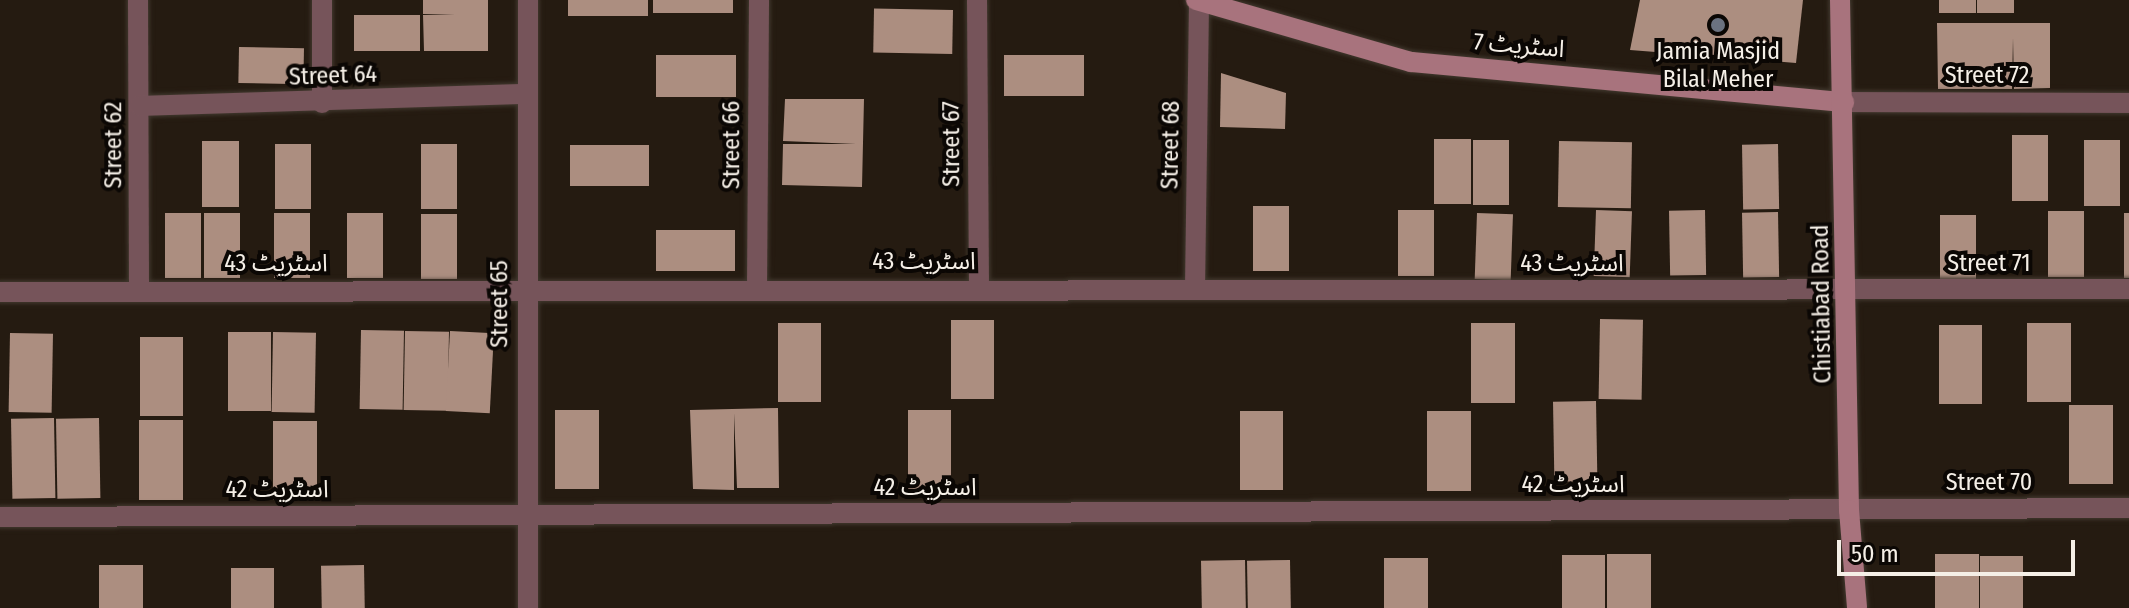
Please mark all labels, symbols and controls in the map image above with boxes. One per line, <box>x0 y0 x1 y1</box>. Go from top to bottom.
marker: Jamia Masjid Bilal Meher <box>1709 16 1727 34</box>
street label: اسٹریٹ 7 <box>1472 28 1566 64</box>
place label: Jamia Masjid Bilal Meher <box>1656 38 1780 94</box>
street label: Street 64 <box>288 60 378 92</box>
street label: Street 72 <box>1945 62 2029 90</box>
street label: Street 68 <box>1156 100 1186 190</box>
street label: Street 66 <box>718 101 746 189</box>
street label: Street 67 <box>938 101 966 187</box>
street label: Street 62 <box>100 102 128 188</box>
street label: Chistiabad Road <box>1806 224 1838 384</box>
street label: اسٹریٹ 43 <box>872 248 976 276</box>
street label: اسٹریٹ 43 <box>224 250 328 278</box>
street label: اسٹریٹ 43 <box>1520 250 1624 278</box>
street label: Street 71 <box>1947 250 2031 278</box>
street label: Street 65 <box>486 260 514 348</box>
street label: Street 70 <box>1946 469 2032 497</box>
street label: اسٹریٹ 42 <box>1521 471 1625 499</box>
street label: اسٹریٹ 42 <box>873 474 977 502</box>
street label: اسٹریٹ 42 <box>225 476 329 504</box>
scale bar <box>1841 524 2079 574</box>
text: 50 m <box>1851 540 1899 568</box>

